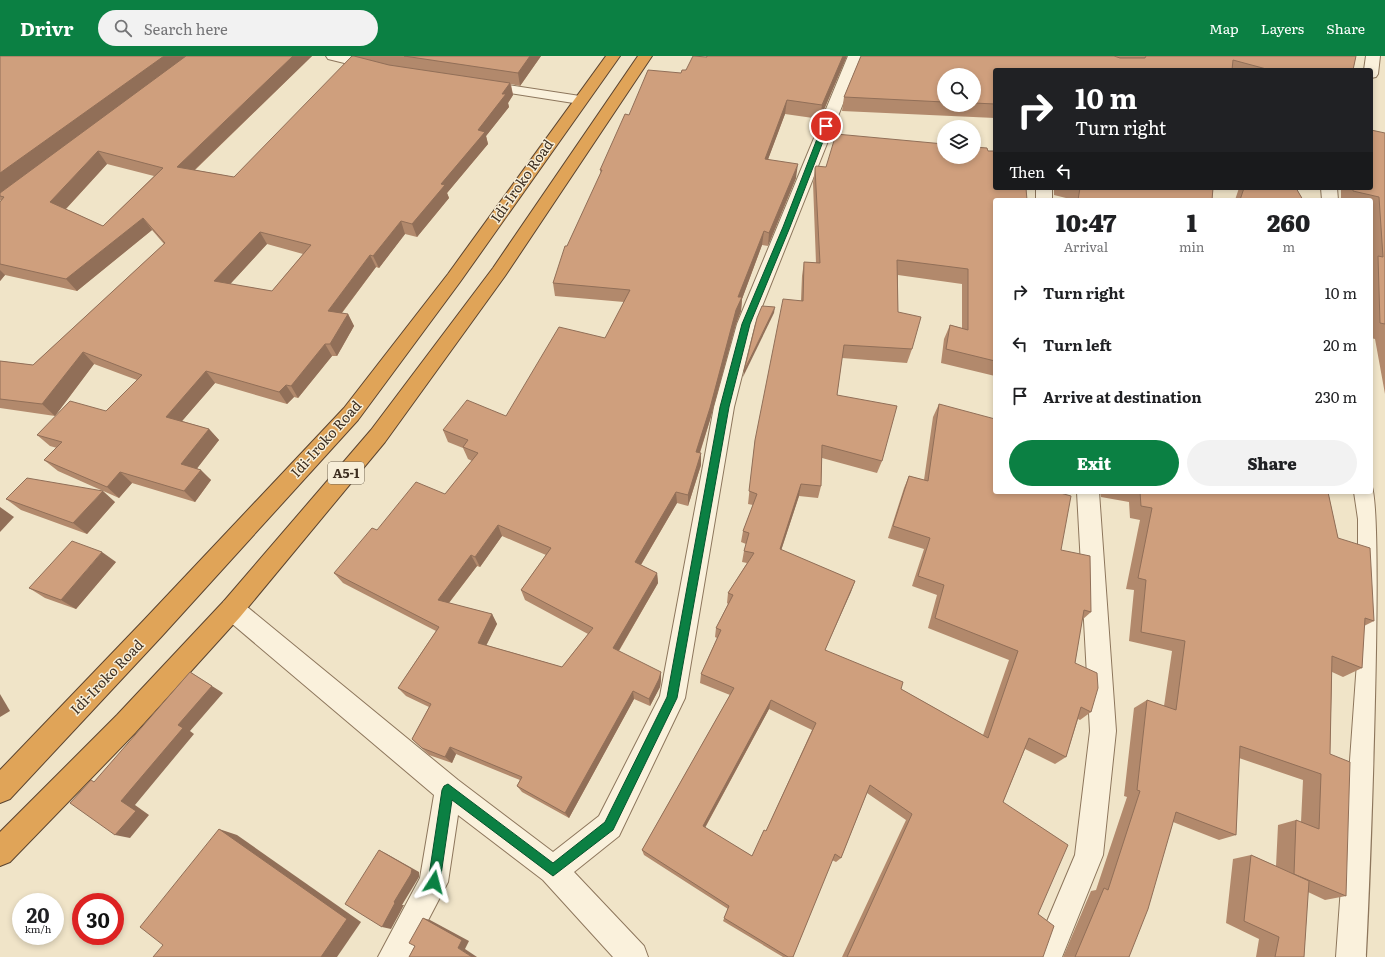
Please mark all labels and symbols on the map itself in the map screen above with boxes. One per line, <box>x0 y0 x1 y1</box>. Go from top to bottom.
pin <box>809 109 843 143</box>
street label: Idi-Iroko Road <box>485 134 558 226</box>
street label: Idi-Iroko Road <box>285 395 366 481</box>
road number: A5-1 <box>328 462 364 484</box>
street label: Idi-Iroko Road <box>65 634 148 718</box>
position arrow <box>413 861 455 903</box>
speed limit sign: 30 <box>72 893 124 945</box>

